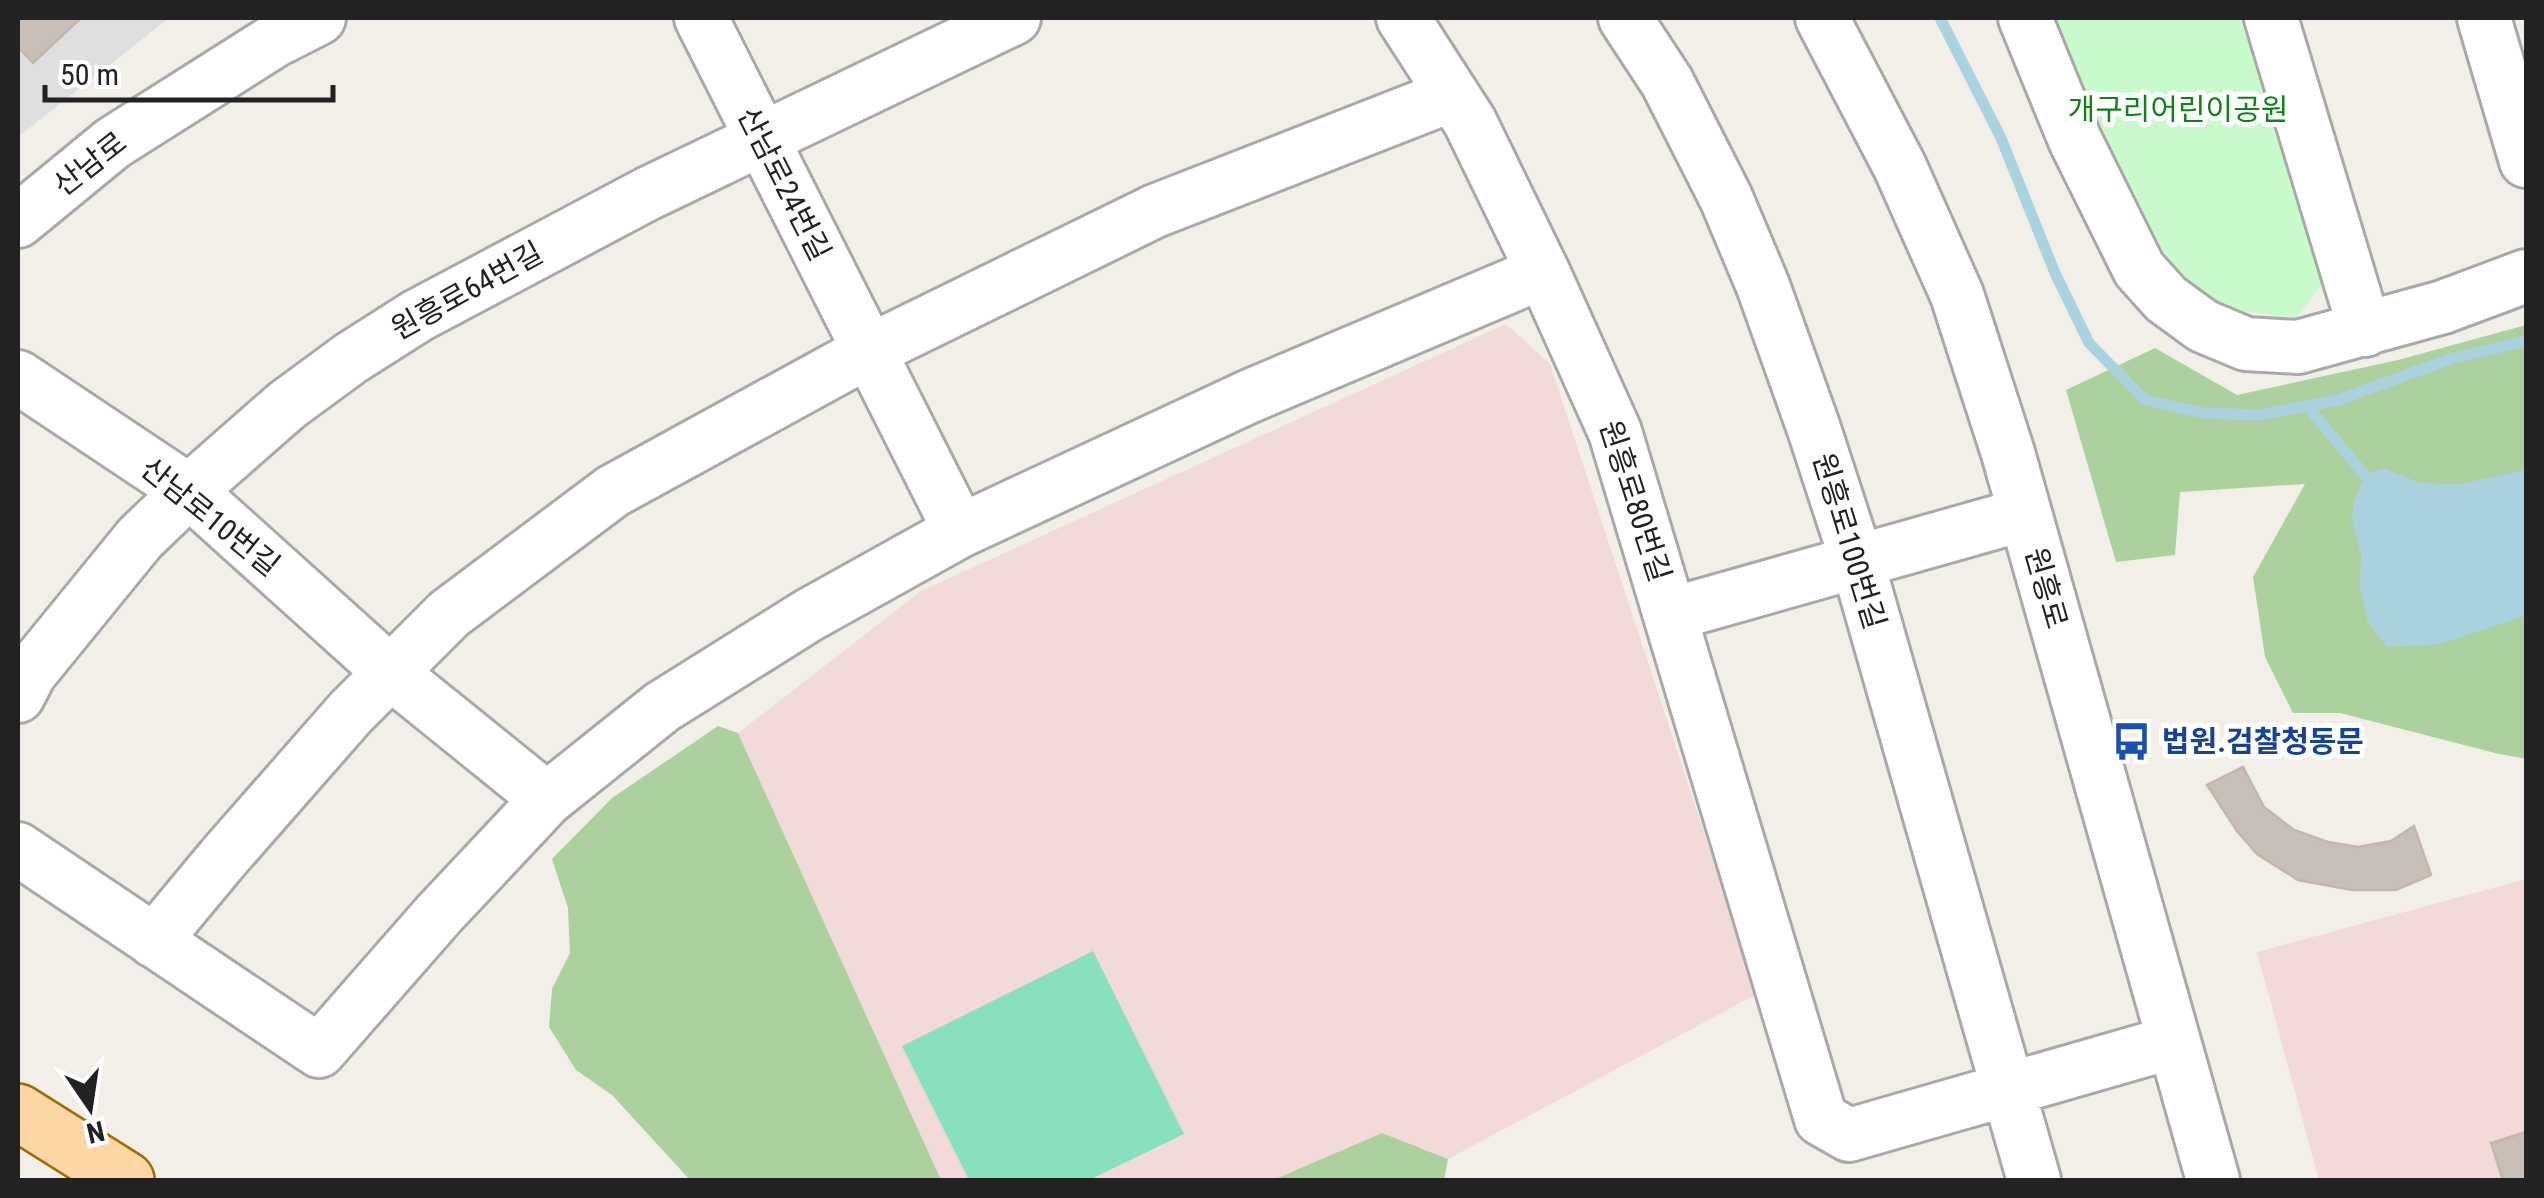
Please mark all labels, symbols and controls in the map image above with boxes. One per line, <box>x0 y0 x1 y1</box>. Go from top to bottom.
scale bar <box>45 40 332 102</box>
text: 50 m <box>60 57 119 92</box>
park label: 개구리어린이공원 <box>2068 92 2288 127</box>
street label: 산남로24번길 <box>731 101 838 266</box>
street label: 산남로 <box>46 124 133 203</box>
street label: 원흥로64번길 <box>385 235 549 347</box>
street label: 원흥로80번길 <box>1593 416 1678 586</box>
street label: 원흥로100번길 <box>1806 449 1893 633</box>
street label: 산남로10번길 <box>134 450 286 583</box>
street label: 원흥로 <box>2018 543 2075 632</box>
bus stop icon: 법원.검찰청동문 <box>2111 721 2153 763</box>
place label: 법원.검찰청동문 <box>2162 724 2364 759</box>
north arrow <box>40 1058 140 1158</box>
text: N <box>83 1114 108 1150</box>

